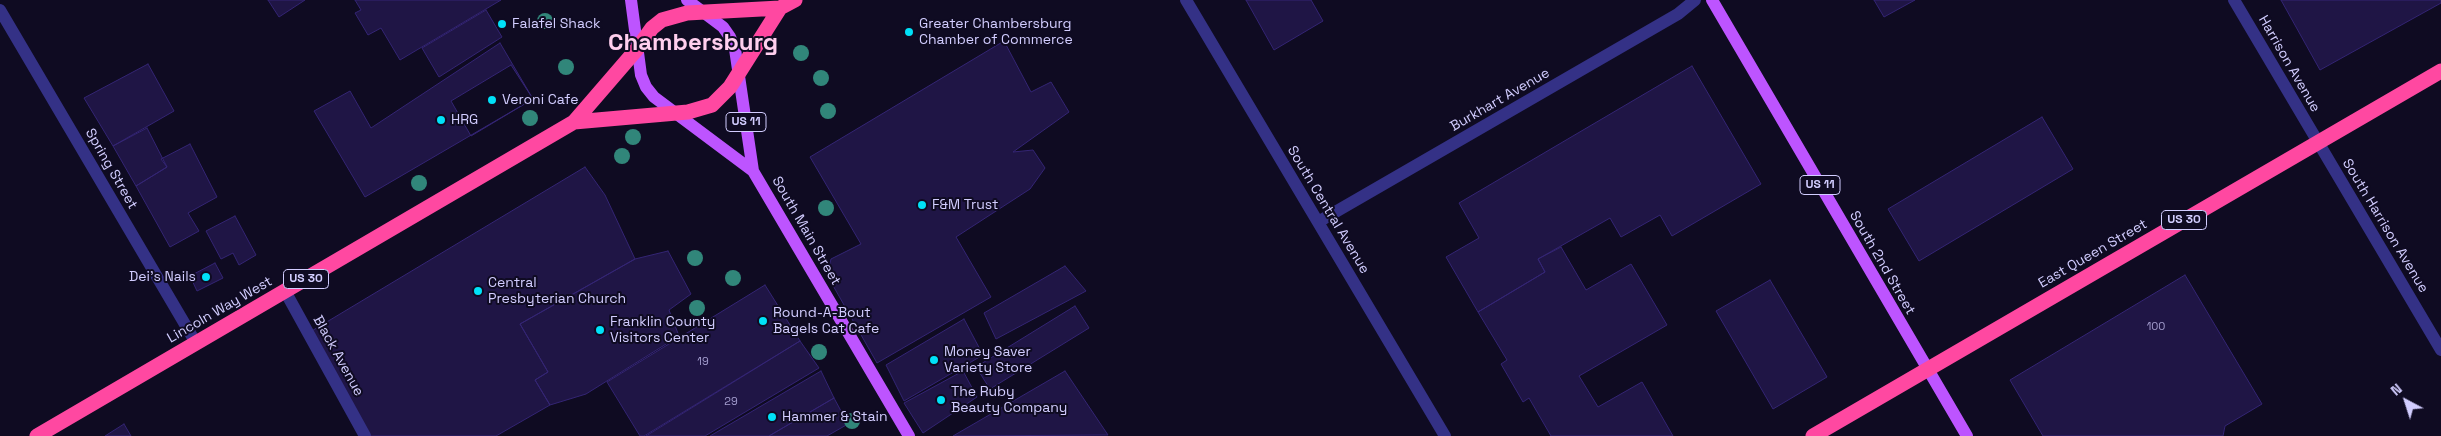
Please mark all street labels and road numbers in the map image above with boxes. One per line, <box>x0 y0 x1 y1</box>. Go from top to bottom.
street label: Harrison Avenue <box>2255 13 2323 115</box>
street label: Burkhart Avenue <box>1447 65 1553 135</box>
road number: US 11 <box>726 112 766 132</box>
street label: Spring Street <box>81 126 141 212</box>
street label: South Central Avenue <box>1283 143 1373 277</box>
street label: South Harrison Avenue <box>2338 156 2432 296</box>
street label: South Main Street <box>768 174 844 288</box>
road number: US 11 <box>1800 176 1840 194</box>
street label: South 2nd Street <box>1846 208 1918 318</box>
road number: US 30 <box>2162 210 2206 230</box>
street label: East Queen Street <box>2036 216 2150 292</box>
road number: US 30 <box>284 270 328 288</box>
street label: Lincoln Way West <box>165 273 275 347</box>
street label: Black Avenue <box>309 313 367 399</box>

